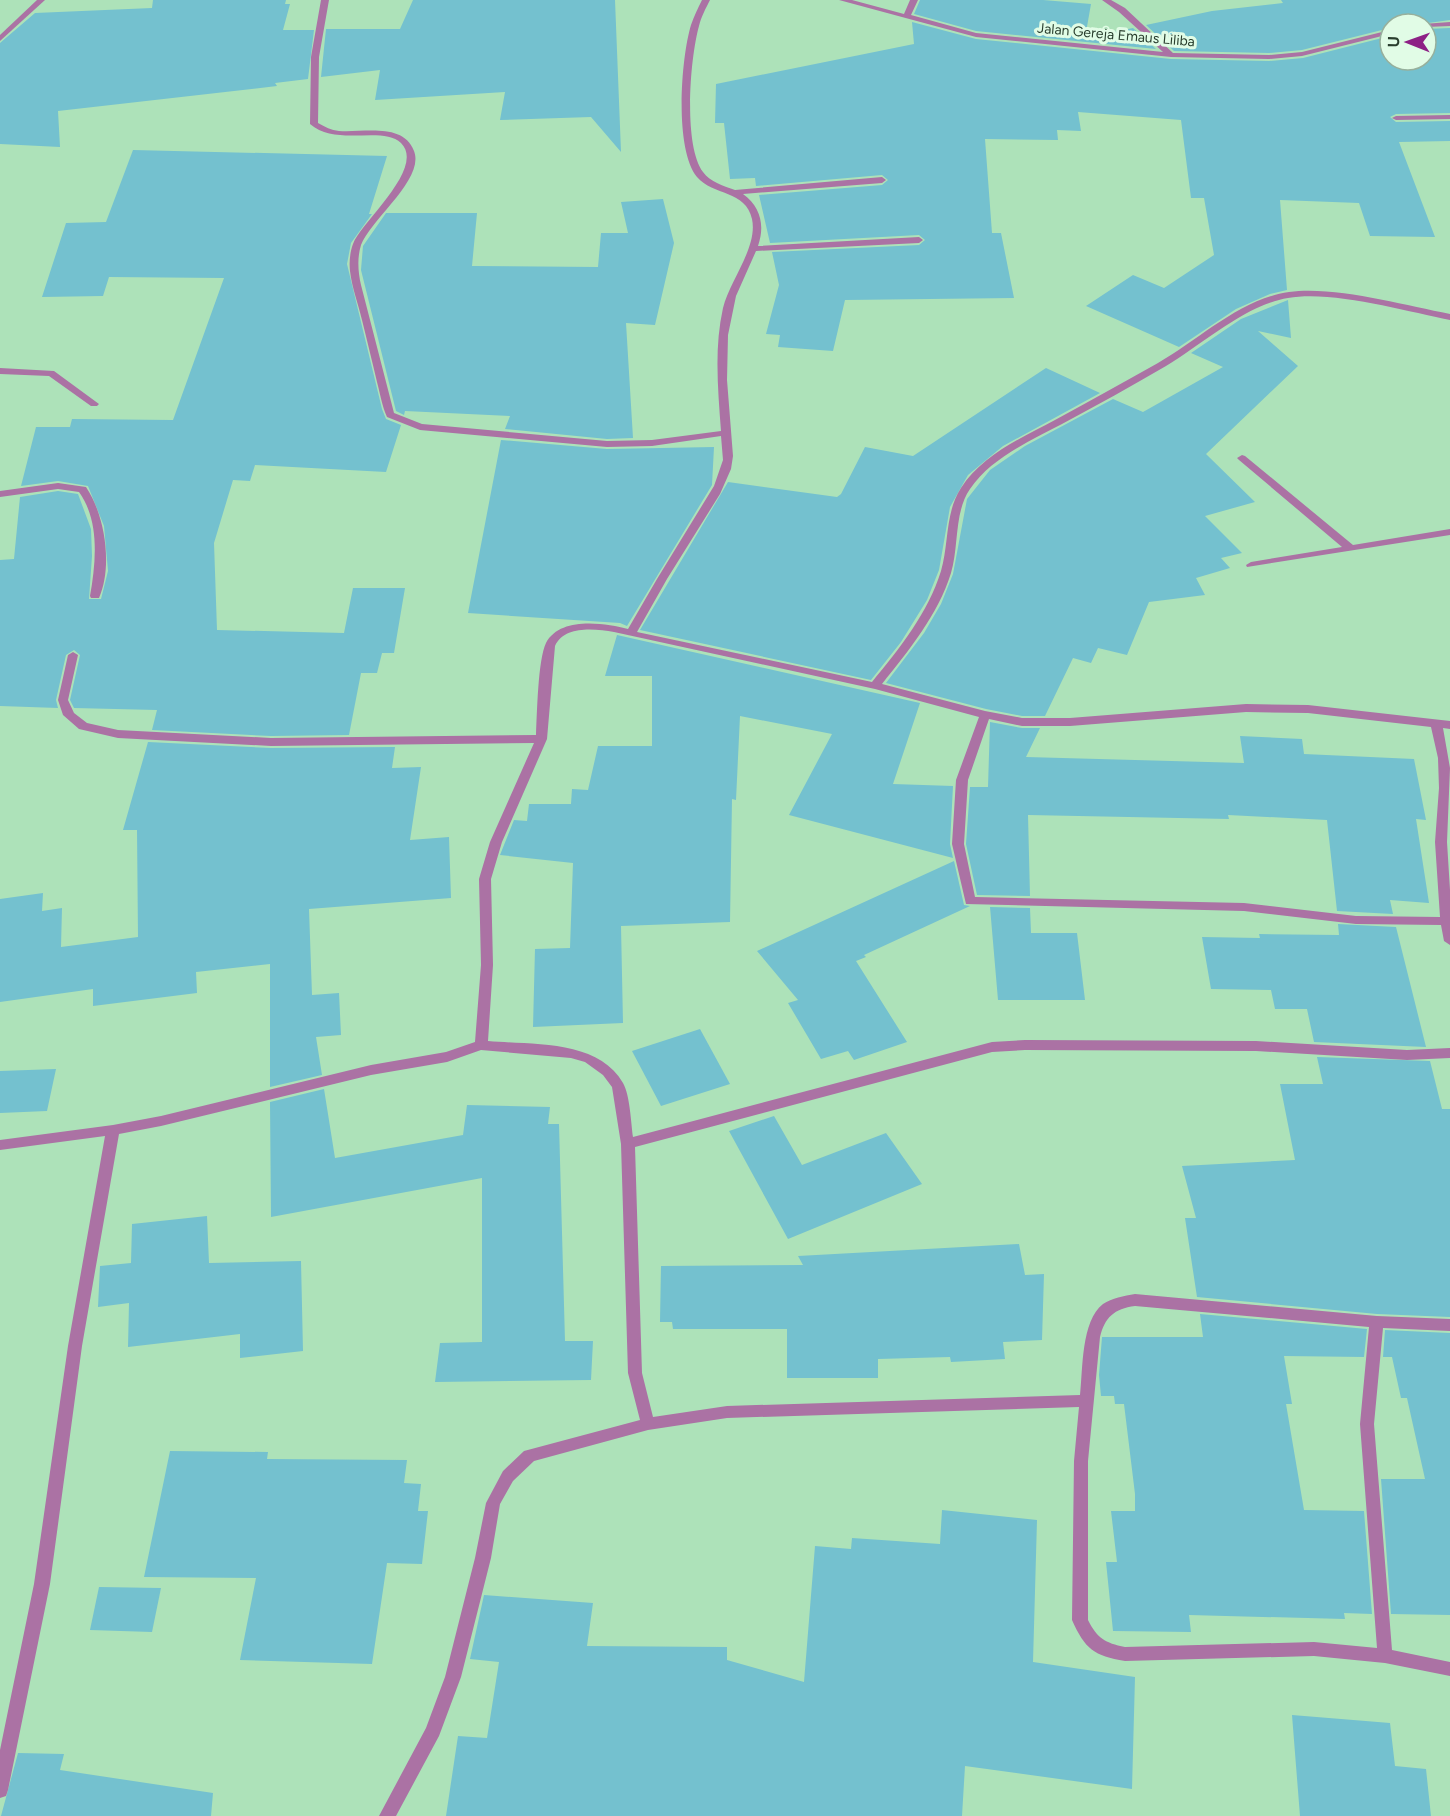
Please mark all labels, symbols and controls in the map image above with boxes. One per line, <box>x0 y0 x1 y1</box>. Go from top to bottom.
north arrow <box>1378 12 1438 72</box>
street label: Jalan Gereja Emaus Liliba <box>1036 20 1196 50</box>
text: U <box>1384 36 1403 48</box>

